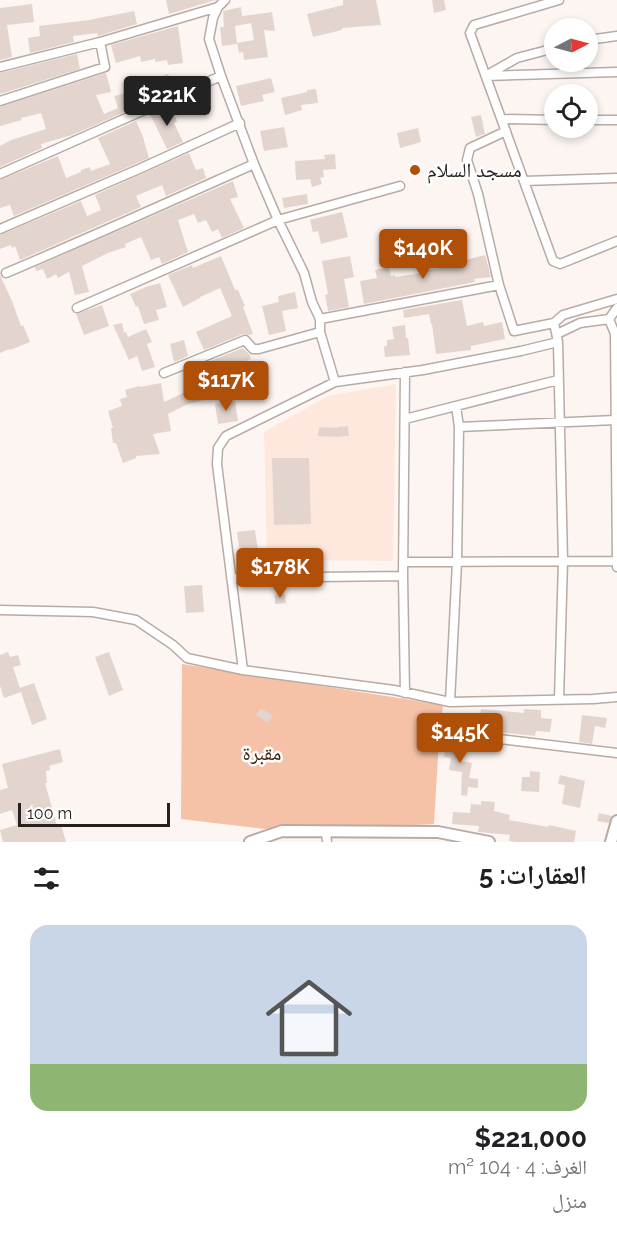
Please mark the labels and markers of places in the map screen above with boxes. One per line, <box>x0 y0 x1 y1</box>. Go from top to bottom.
pin: $221K <box>125 76 209 127</box>
place label: مسجد السلام <box>427 158 522 184</box>
marker: مسجد السلام <box>408 163 422 177</box>
pin: $140K <box>381 229 465 280</box>
pin: $117K <box>184 361 268 412</box>
pin: $178K <box>238 548 322 599</box>
pin: $145K <box>418 713 502 764</box>

